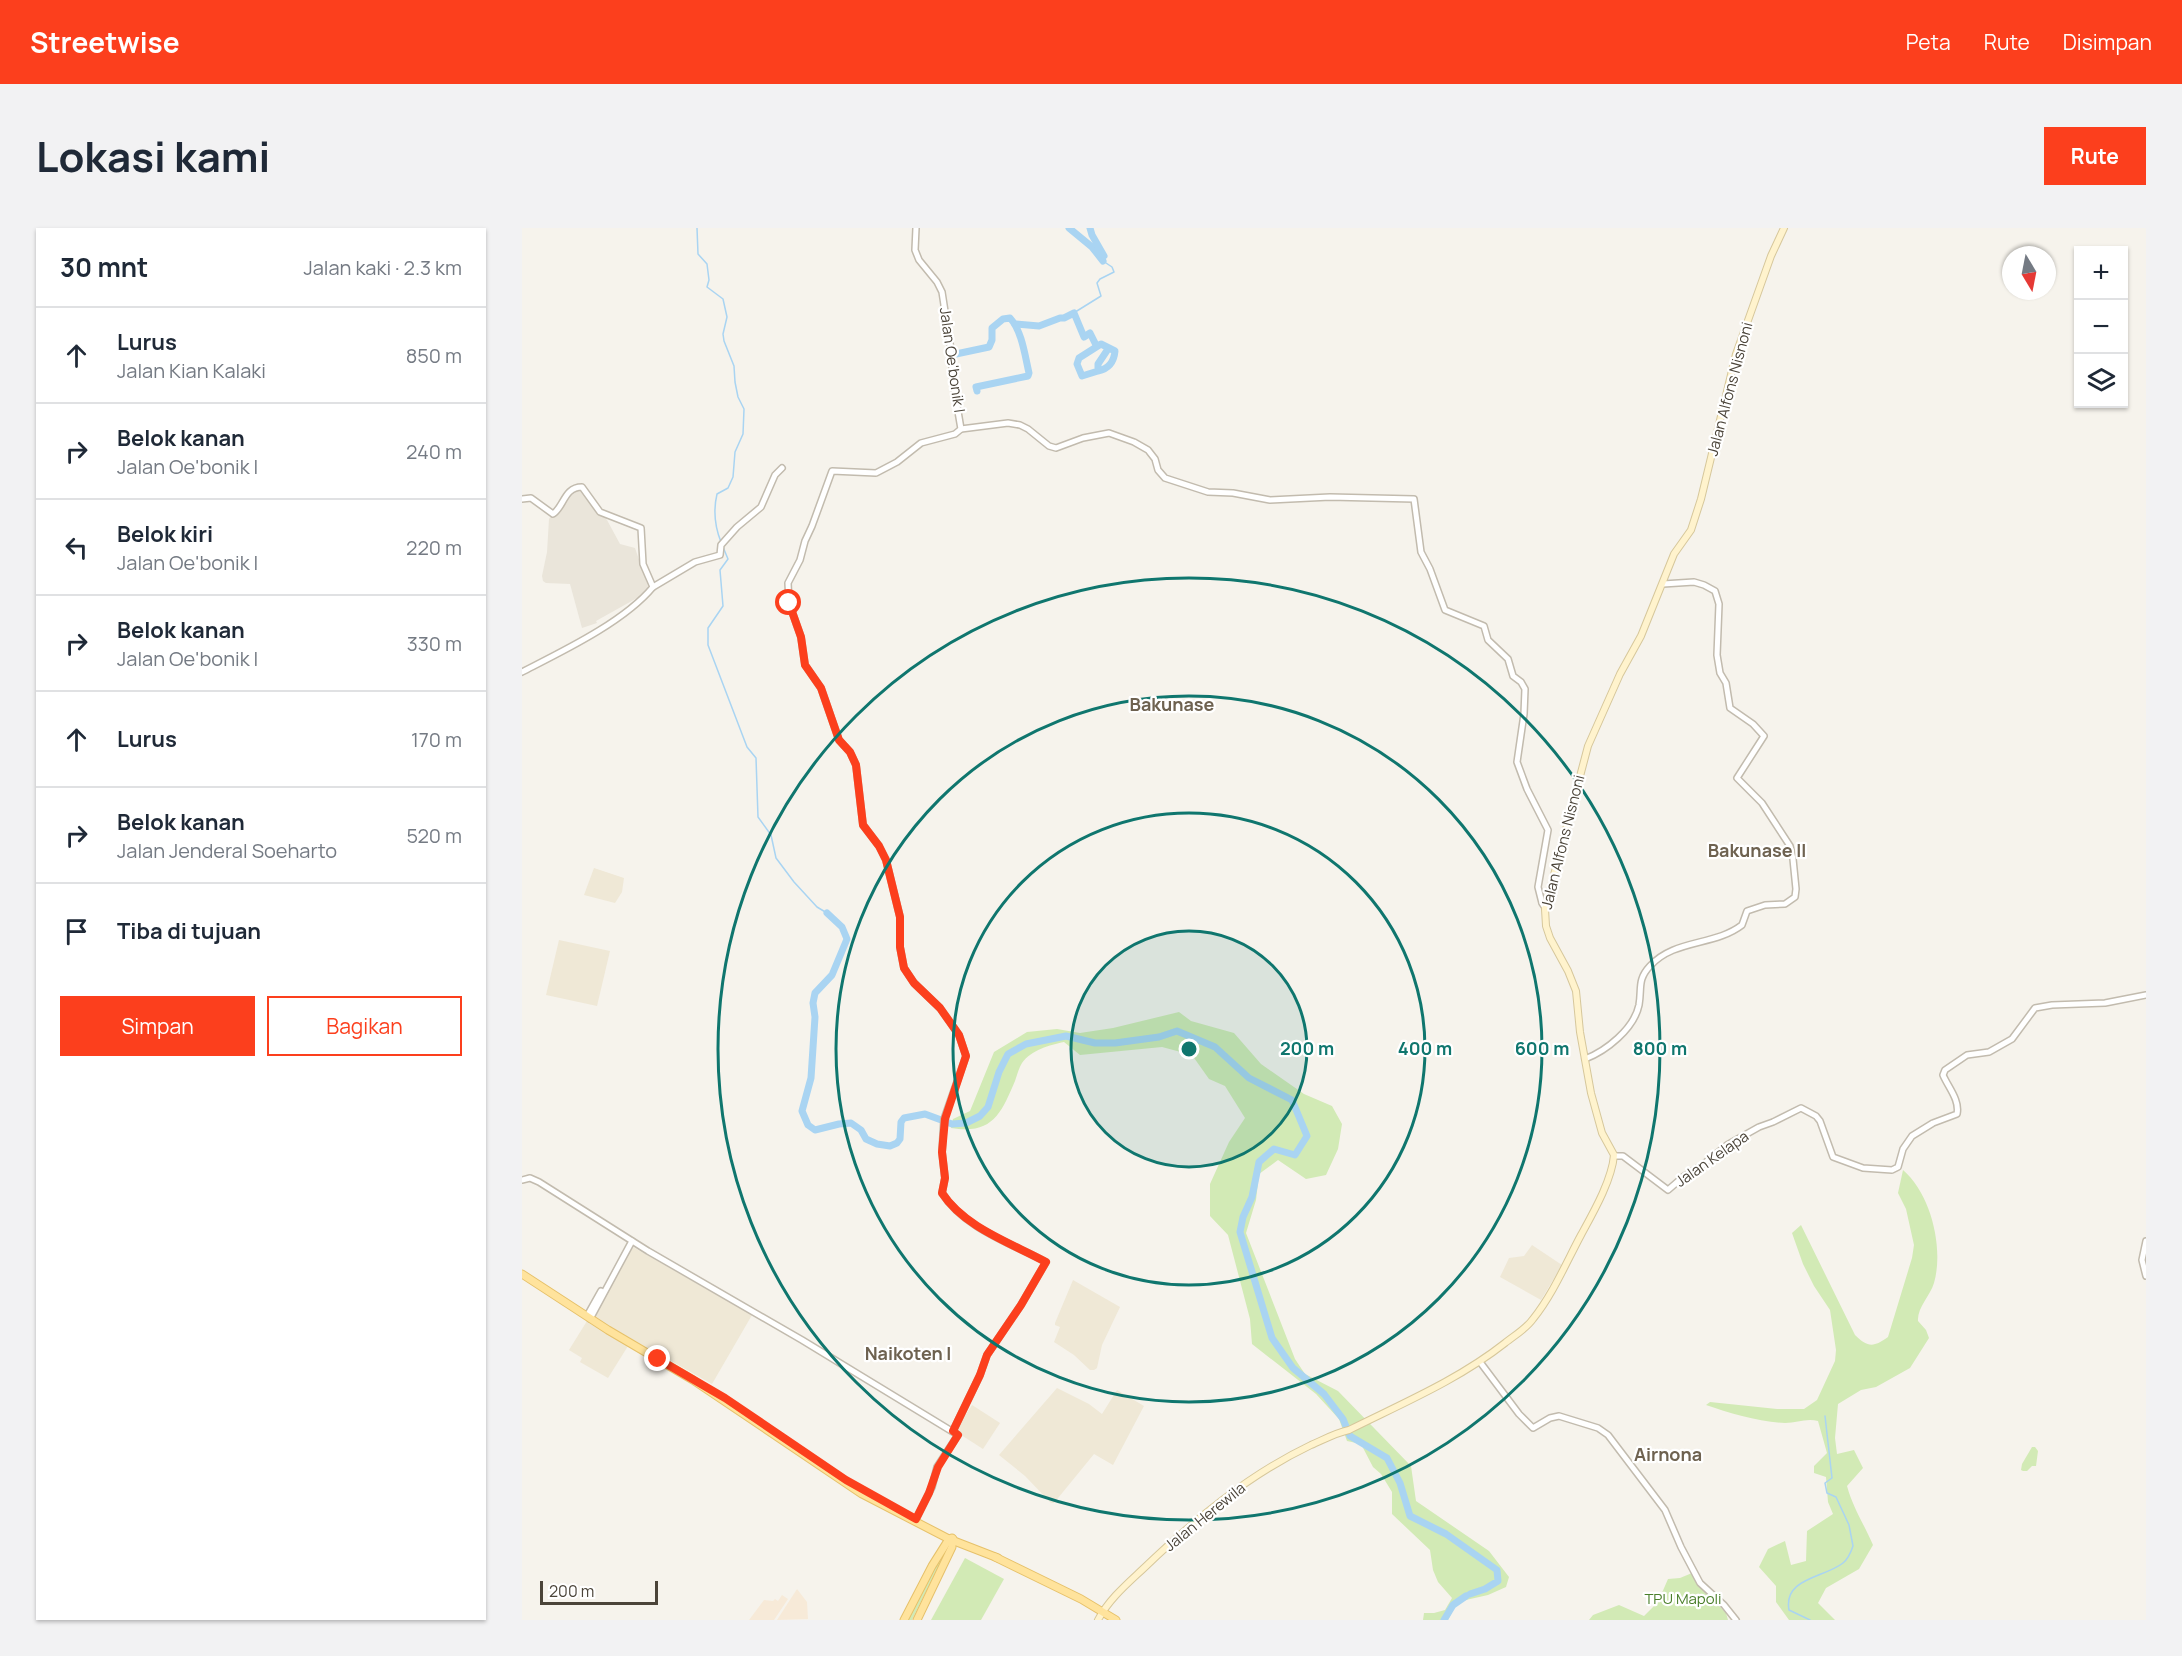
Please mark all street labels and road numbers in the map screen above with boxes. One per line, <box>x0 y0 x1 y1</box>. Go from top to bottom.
street label: Jalan Oe'bonik I <box>935 306 970 414</box>
street label: Jalan Alfons Nisnoni <box>1702 320 1757 458</box>
street label: Jalan Alfons Nisnoni <box>1536 773 1589 911</box>
street label: Jalan Kelapa <box>1671 1126 1753 1192</box>
street label: Jalan Herewila <box>1160 1477 1250 1556</box>

